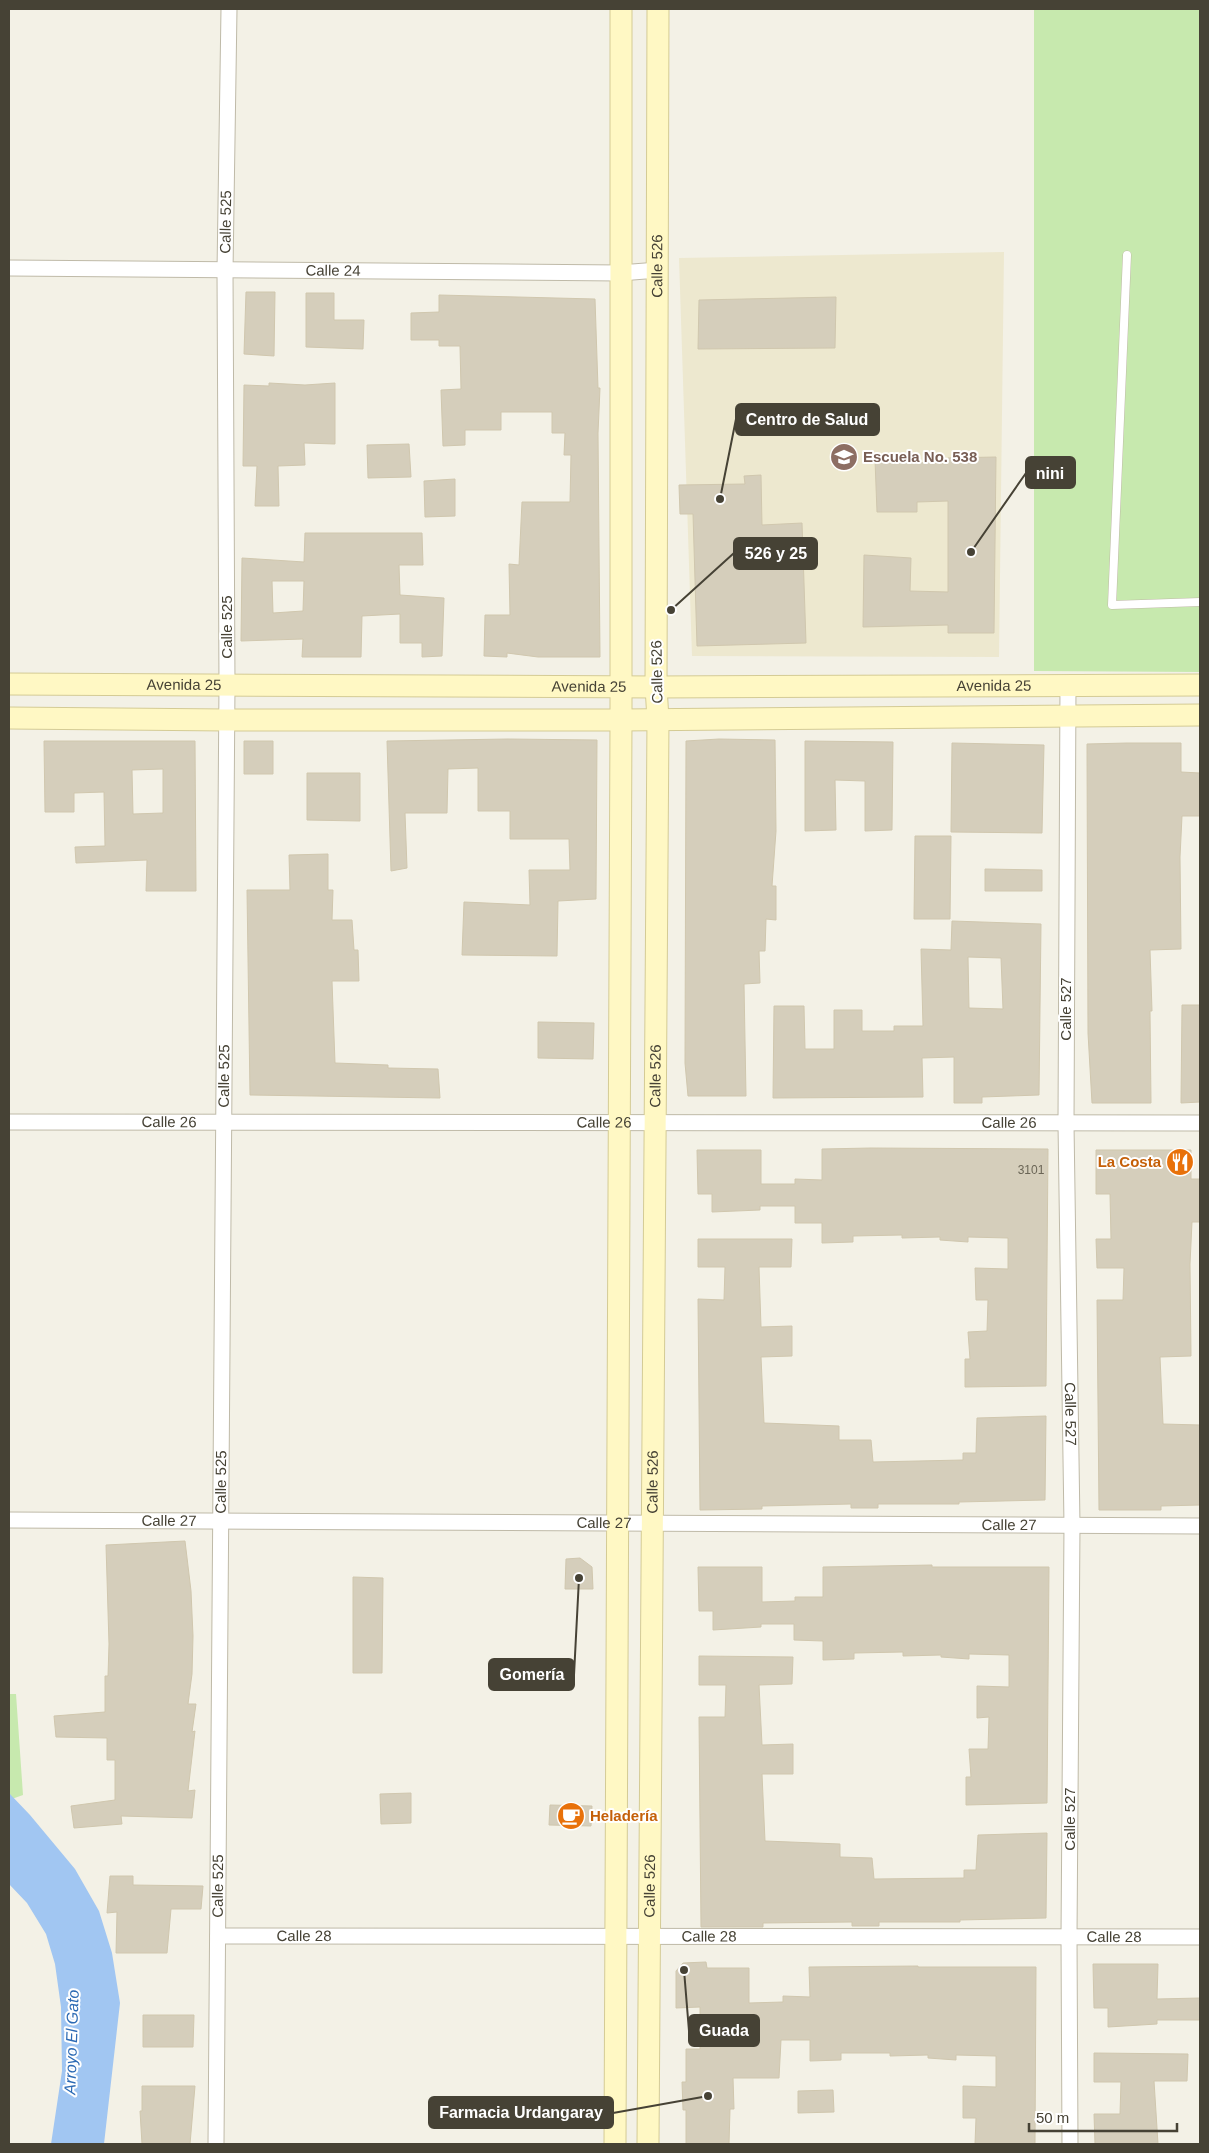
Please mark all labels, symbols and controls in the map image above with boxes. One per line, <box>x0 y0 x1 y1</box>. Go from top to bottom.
street label: Calle 525 <box>216 190 234 254</box>
street label: Calle 526 <box>648 234 665 298</box>
street label: Calle 24 <box>305 261 361 279</box>
callout: Centro de Salud <box>736 404 879 435</box>
text: Centro de Salud <box>746 411 868 428</box>
school or university icon: Escuela No. 538 <box>829 442 859 472</box>
place label: Escuela No. 538 <box>863 448 977 465</box>
callout: nini <box>1026 457 1075 488</box>
text: nini <box>1036 465 1064 482</box>
callout: 526 y 25 <box>734 538 817 569</box>
text: 526 y 25 <box>745 545 807 562</box>
street label: Calle 525 <box>218 595 235 659</box>
street label: Calle 526 <box>647 640 666 704</box>
street label: Avenida 25 <box>147 676 221 693</box>
street label: Avenida 25 <box>957 677 1031 694</box>
street label: Avenida 25 <box>552 678 626 695</box>
street label: Calle 527 <box>1057 977 1074 1041</box>
street label: Calle 525 <box>215 1044 232 1108</box>
street label: Calle 526 <box>646 1044 664 1108</box>
street label: Calle 26 <box>141 1113 197 1130</box>
street label: Calle 26 <box>576 1113 632 1131</box>
street label: Calle 26 <box>981 1114 1037 1131</box>
restaurant icon: La Costa <box>1165 1147 1195 1177</box>
place label: La Costa <box>1098 1153 1162 1170</box>
house number: 3101 <box>1018 1163 1045 1177</box>
street label: Calle 527 <box>1062 1382 1080 1446</box>
street label: Calle 525 <box>212 1450 229 1514</box>
street label: Calle 526 <box>643 1450 661 1514</box>
street label: Calle 27 <box>141 1512 197 1529</box>
street label: Calle 27 <box>576 1514 632 1531</box>
street label: Calle 27 <box>981 1516 1037 1533</box>
callout: Gomería <box>489 1659 574 1690</box>
text: Gomería <box>500 1666 565 1683</box>
street label: Calle 527 <box>1061 1787 1078 1851</box>
cafe icon: Heladería <box>556 1801 586 1831</box>
place label: Heladería <box>590 1807 658 1824</box>
street label: Calle 525 <box>209 1854 226 1918</box>
street label: Calle 526 <box>641 1854 658 1918</box>
street label: Calle 28 <box>276 1927 332 1944</box>
street label: Calle 28 <box>681 1927 737 1945</box>
street label: Calle 28 <box>1086 1928 1142 1945</box>
water label: Arroyo El Gato <box>61 1989 82 2096</box>
callout: Guada <box>689 2015 759 2046</box>
text: Guada <box>699 2022 749 2039</box>
callout: Farmacia Urdangaray <box>429 2097 613 2128</box>
scale bar <box>1029 2100 1176 2132</box>
text: Farmacia Urdangaray <box>439 2104 603 2121</box>
text: 50 m <box>1036 2109 1069 2126</box>

